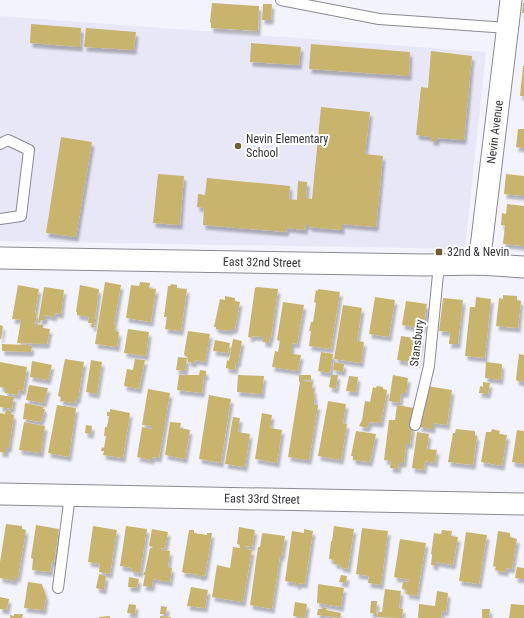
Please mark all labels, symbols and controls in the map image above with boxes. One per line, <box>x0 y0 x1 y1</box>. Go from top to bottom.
street label: Nevin Avenue <box>484 99 506 165</box>
place label: Nevin Elementary School <box>246 132 328 160</box>
marker: Nevin Elementary School <box>233 141 243 151</box>
place label: 32nd & Nevin <box>447 245 510 259</box>
marker: 32nd & Nevin <box>434 247 444 257</box>
street label: East 32nd Street <box>223 255 302 270</box>
street label: Stansbury <box>407 319 427 367</box>
street label: East 33rd Street <box>224 491 300 507</box>

